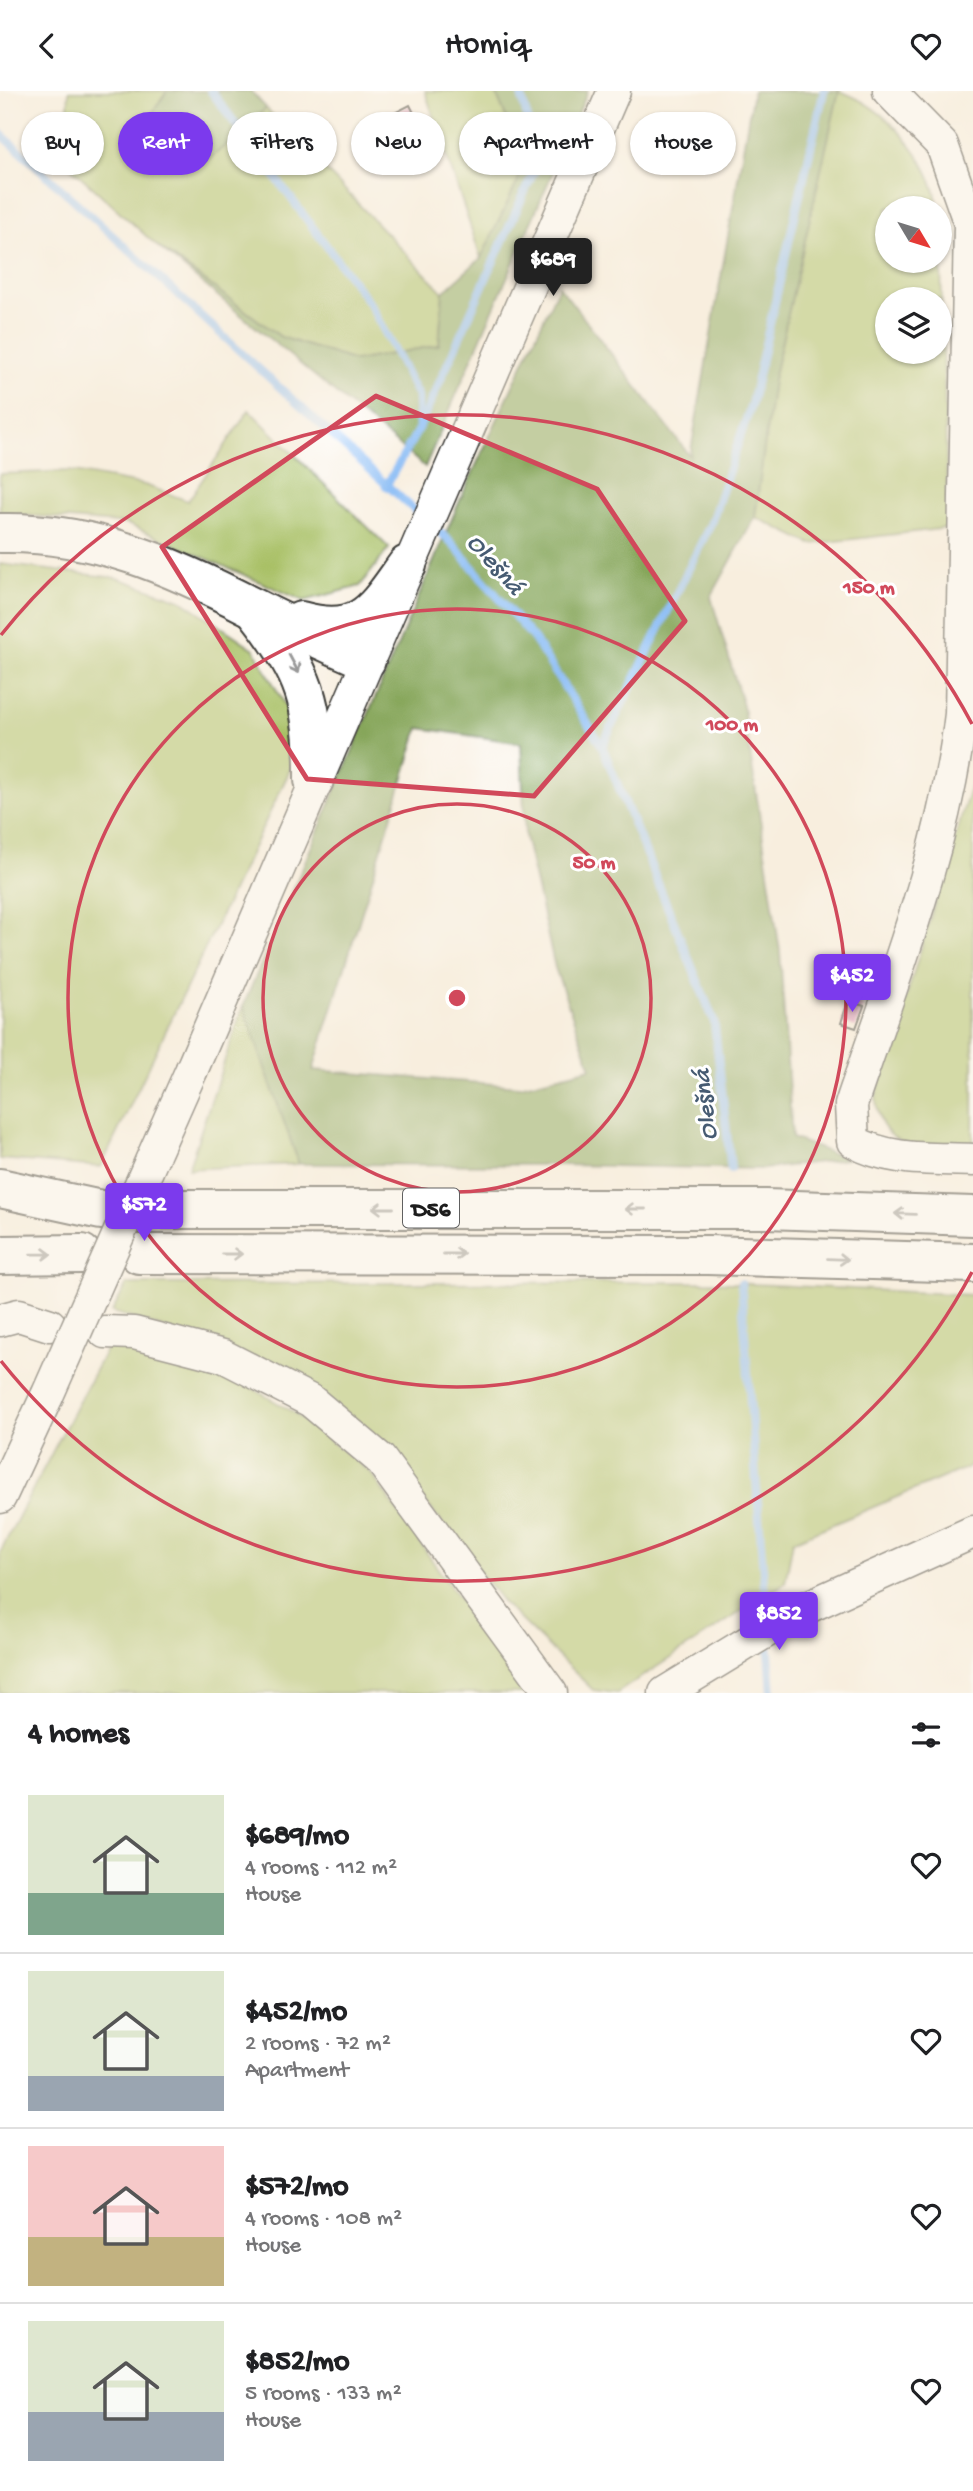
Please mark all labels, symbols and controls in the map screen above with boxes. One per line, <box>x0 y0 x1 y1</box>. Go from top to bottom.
icon: back <box>28 27 66 65</box>
text: Homiq <box>445 27 528 65</box>
icon: heart <box>907 27 945 65</box>
chip: Buy <box>21 112 104 175</box>
chip: Rent <box>118 112 213 175</box>
chip: Filters <box>227 112 337 175</box>
chip: New <box>351 112 445 175</box>
chip: Apartment <box>459 112 616 175</box>
chip: House <box>630 112 736 175</box>
north arrow <box>875 196 952 273</box>
map controls <box>875 196 952 364</box>
pin: $689 <box>512 239 594 298</box>
text: $689 <box>530 247 576 274</box>
button: layers <box>875 287 952 364</box>
water label: Olešná <box>459 529 530 604</box>
text: 150 m <box>842 577 895 602</box>
one-way arrow <box>287 653 301 674</box>
text: 100 m <box>705 714 758 739</box>
text: 50 m <box>573 852 616 877</box>
pin: $452 <box>811 955 893 1014</box>
text: $452 <box>830 963 874 990</box>
centre of rings <box>445 986 469 1010</box>
water label: Olešná <box>688 1066 727 1142</box>
pin: $572 <box>103 1183 185 1243</box>
road number: D56 <box>403 1189 459 1227</box>
text: $572 <box>121 1192 167 1219</box>
one-way arrow <box>371 1201 394 1214</box>
one-way arrow <box>623 1202 646 1216</box>
one-way arrow <box>894 1207 917 1220</box>
one-way arrow <box>220 1247 243 1261</box>
one-way arrow <box>442 1247 465 1261</box>
one-way arrow <box>29 1248 52 1261</box>
one-way arrow <box>827 1252 850 1265</box>
pin: $852 <box>738 1593 820 1652</box>
text: $852 <box>756 1601 802 1628</box>
icon: filters <box>907 1716 945 1754</box>
text: 4 homes <box>28 1718 129 1753</box>
text: $689/mo <box>245 1820 349 1855</box>
icon: home <box>84 1823 168 1907</box>
icon: heart <box>907 1846 945 1884</box>
text: 4 rooms · 112 m² <box>245 1855 397 1882</box>
text: House <box>245 1882 301 1909</box>
text: $452/mo <box>245 1996 347 2031</box>
icon: home <box>84 1999 168 2083</box>
icon: heart <box>907 2022 945 2060</box>
text: 2 rooms · 72 m² <box>245 2031 391 2058</box>
text: Apartment <box>245 2058 349 2085</box>
text: $572/mo <box>245 2171 349 2206</box>
icon: home <box>84 2174 168 2258</box>
icon: heart <box>907 2197 945 2235</box>
text: 4 rooms · 108 m² <box>245 2206 402 2233</box>
text: House <box>245 2233 301 2260</box>
text: $852/mo <box>245 2346 349 2381</box>
icon: home <box>84 2349 168 2433</box>
icon: heart <box>907 2372 945 2410</box>
text: 5 rooms · 133 m² <box>245 2381 402 2408</box>
text: House <box>245 2408 301 2435</box>

